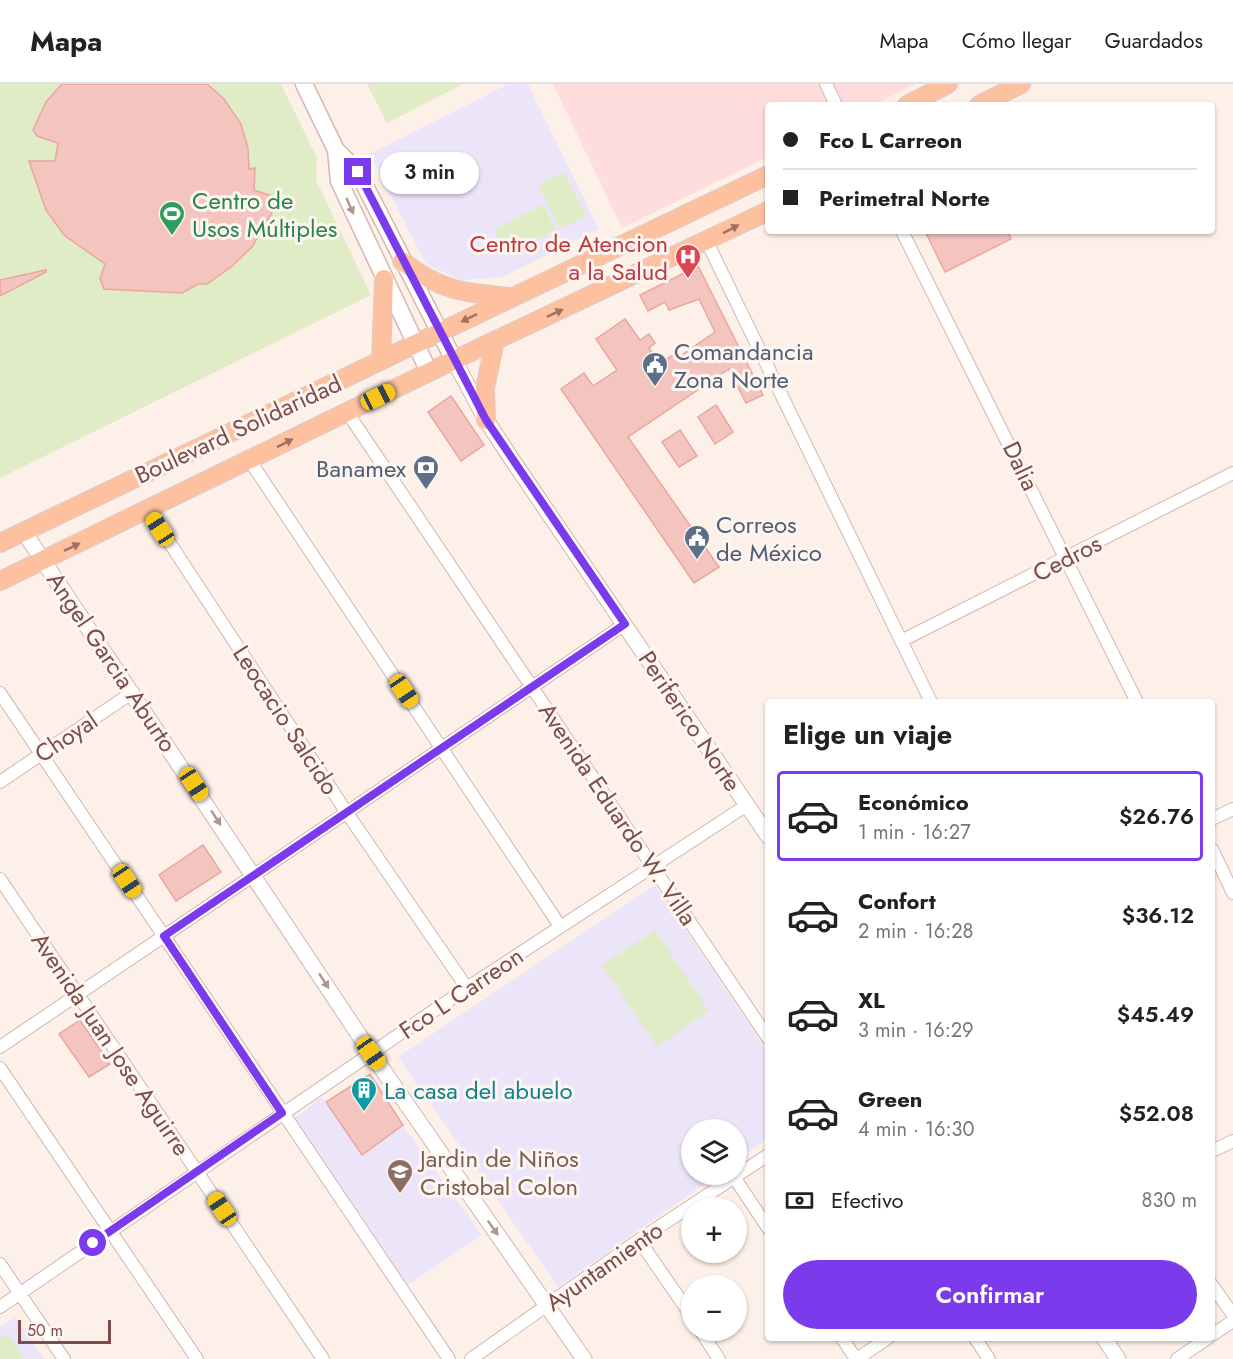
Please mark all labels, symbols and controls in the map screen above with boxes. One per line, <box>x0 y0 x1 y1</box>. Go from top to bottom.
text: Mapa <box>30 21 102 62</box>
text: Mapa <box>879 26 929 56</box>
text: Cómo llegar <box>962 26 1071 56</box>
text: Guardados <box>1104 26 1203 56</box>
text: Fco L Carreon <box>819 124 962 156</box>
callout: 3 min <box>379 151 478 193</box>
route end <box>344 158 371 185</box>
text: 3 min <box>404 158 455 187</box>
text: Perimetral Norte <box>819 182 990 214</box>
place label: Centro de Usos Múltiples <box>192 183 337 246</box>
one-way arrow <box>346 197 355 214</box>
sports icon: Centro de Usos Múltiples <box>157 199 187 237</box>
one-way arrow <box>723 225 740 234</box>
place label: Centro de Atencion a la Salud <box>469 226 668 289</box>
hospital icon: Centro de Atencion a la Salud <box>673 242 703 280</box>
one-way arrow <box>546 308 563 317</box>
one-way arrow <box>460 313 477 323</box>
place label: Comandancia Zona Norte <box>674 334 814 397</box>
public building icon: Comandancia Zona Norte <box>640 350 670 388</box>
street label: Boulevard Solidaridad <box>129 366 347 492</box>
car <box>358 381 398 413</box>
street label: Dalia <box>994 435 1048 497</box>
one-way arrow <box>276 439 294 449</box>
place label: Banamex <box>316 451 407 486</box>
bank icon: Banamex <box>411 453 441 491</box>
place label: Correos de México <box>716 507 822 570</box>
car <box>143 509 177 549</box>
public building icon: Correos de México <box>682 523 712 561</box>
street label: Cedros <box>1026 526 1108 590</box>
one-way arrow <box>63 542 80 551</box>
street label: Angel Garcia Aburto <box>39 565 185 759</box>
street label: Leocacio Salcido <box>224 638 348 802</box>
street label: Periferico Norte <box>630 644 750 798</box>
car <box>386 671 422 711</box>
street label: Avenida Eduardo W. Villa <box>530 696 706 932</box>
street label: Choyal <box>27 703 105 771</box>
text: Elige un viaje <box>783 715 952 754</box>
car <box>177 764 211 804</box>
text: Económico <box>858 786 969 818</box>
icon: car <box>786 789 840 843</box>
text: $26.76 <box>1119 800 1194 832</box>
one-way arrow <box>211 810 222 826</box>
text: 1 min · 16:27 <box>858 818 971 847</box>
car <box>109 861 145 901</box>
text: Confort <box>858 885 936 917</box>
icon: car <box>786 888 840 942</box>
text: $36.12 <box>1122 899 1194 931</box>
text: 2 min · 16:28 <box>858 917 974 946</box>
street label: Avenida Juan Jose Aguirre <box>23 925 199 1163</box>
street label: Fco L Carreon <box>392 938 530 1048</box>
one-way arrow <box>318 973 329 989</box>
text: XL <box>858 984 885 1016</box>
icon: car <box>786 987 840 1041</box>
text: $45.49 <box>1117 998 1194 1030</box>
text: 3 min · 16:29 <box>858 1016 974 1045</box>
car <box>353 1033 389 1073</box>
place label: La casa del abuelo <box>384 1073 573 1108</box>
building icon: La casa del abuelo <box>349 1075 379 1113</box>
text: Green <box>858 1083 922 1115</box>
icon: car <box>786 1086 840 1140</box>
text: $52.08 <box>1119 1097 1194 1129</box>
text: 4 min · 16:30 <box>858 1115 974 1144</box>
map controls <box>681 1119 747 1341</box>
button: layers <box>681 1119 747 1185</box>
place label: Jardin de Niños Cristobal Colon <box>417 1141 579 1204</box>
school or university icon: Jardin de Niños Cristobal Colon <box>385 1157 415 1195</box>
icon: cash <box>783 1184 816 1217</box>
text: Efectivo <box>831 1184 904 1216</box>
text: 830 m <box>1142 1186 1197 1215</box>
car <box>204 1189 240 1229</box>
button: + <box>681 1197 747 1263</box>
street label: Ayuntamiento <box>538 1213 670 1319</box>
one-way arrow <box>487 1220 499 1236</box>
route start <box>79 1229 106 1256</box>
button: Confirmar <box>783 1260 1197 1329</box>
button: − <box>681 1275 747 1341</box>
scale bar <box>18 1317 111 1344</box>
text: 50 m <box>27 1319 63 1342</box>

